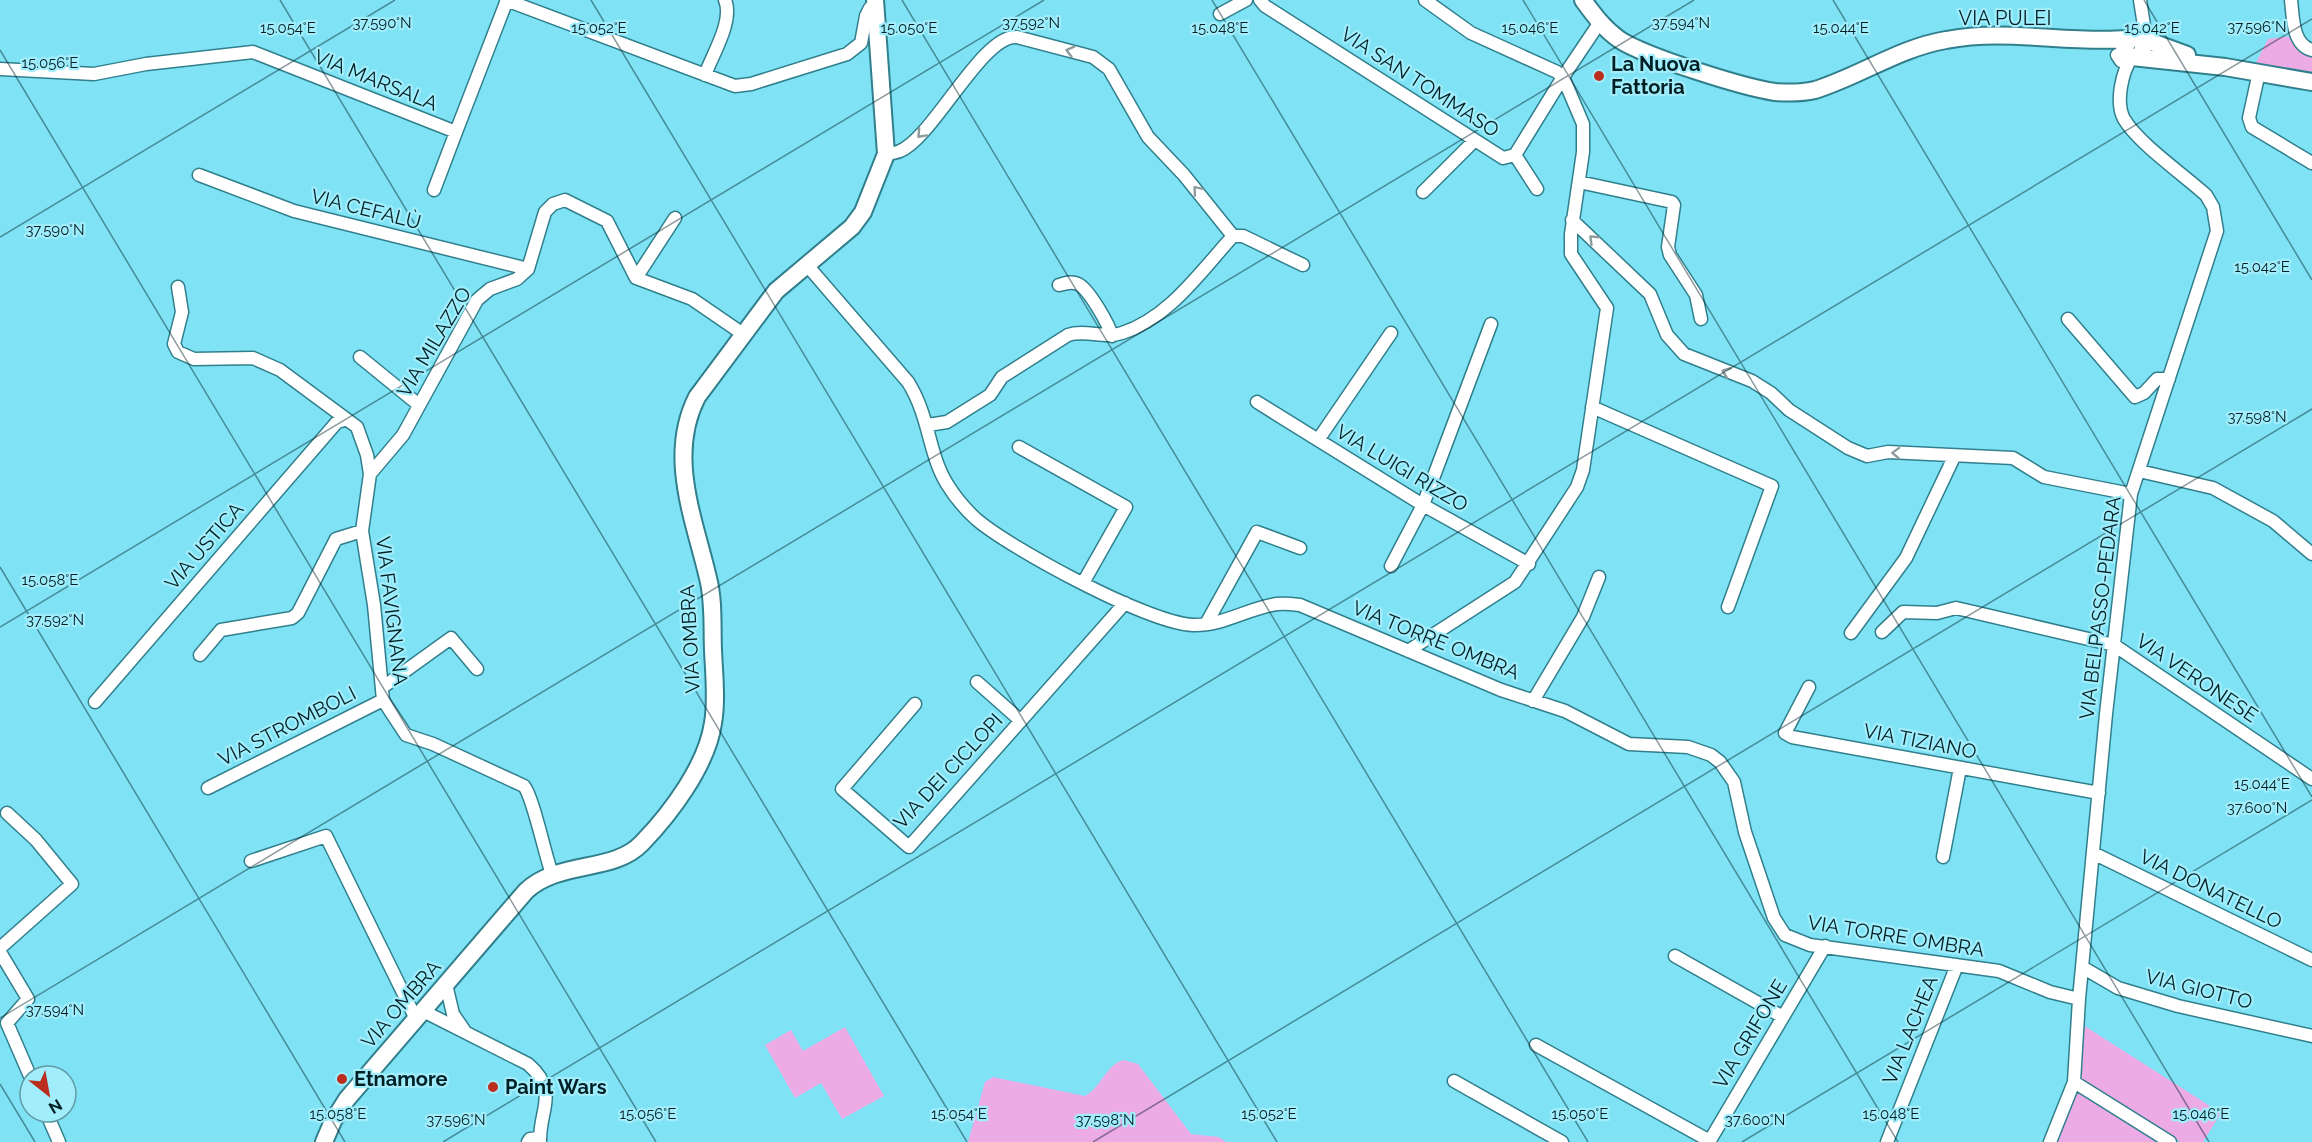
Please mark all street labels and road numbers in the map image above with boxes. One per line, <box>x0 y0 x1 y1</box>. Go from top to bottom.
street label: VIA PULEI <box>1959 6 2051 30</box>
street label: VIA SAN TOMMASO <box>1336 22 1504 142</box>
street label: VIA MARSALA <box>311 44 442 116</box>
street label: VIA CEFALÙ <box>308 184 424 234</box>
street label: VIA MILAZZO <box>392 283 476 401</box>
street label: VIA LUIGI RIZZO <box>1332 419 1472 517</box>
street label: VIA BELPASSO-PEDARA <box>2074 495 2126 721</box>
street label: VIA USTICA <box>160 497 249 595</box>
street label: VIA FAVIGNANA <box>371 535 413 687</box>
street label: VIA OMBRA <box>675 584 705 694</box>
street label: VIA TORRE OMBRA <box>1349 595 1524 685</box>
street label: VIA VERONESE <box>2132 628 2262 728</box>
street label: VIA STROMBOLI <box>214 681 360 771</box>
street label: VIA DEI CICLOPI <box>888 708 1008 834</box>
street label: VIA TIZIANO <box>1861 718 1979 764</box>
street label: VIA DONATELLO <box>2136 844 2286 934</box>
street label: VIA TORRE OMBRA <box>1806 910 1986 962</box>
street label: VIA OMBRA <box>356 955 446 1053</box>
street label: VIA GIOTTO <box>2143 964 2255 1014</box>
street label: VIA LACHEA <box>1877 972 1943 1088</box>
street label: VIA GRIFONE <box>1708 975 1792 1093</box>

